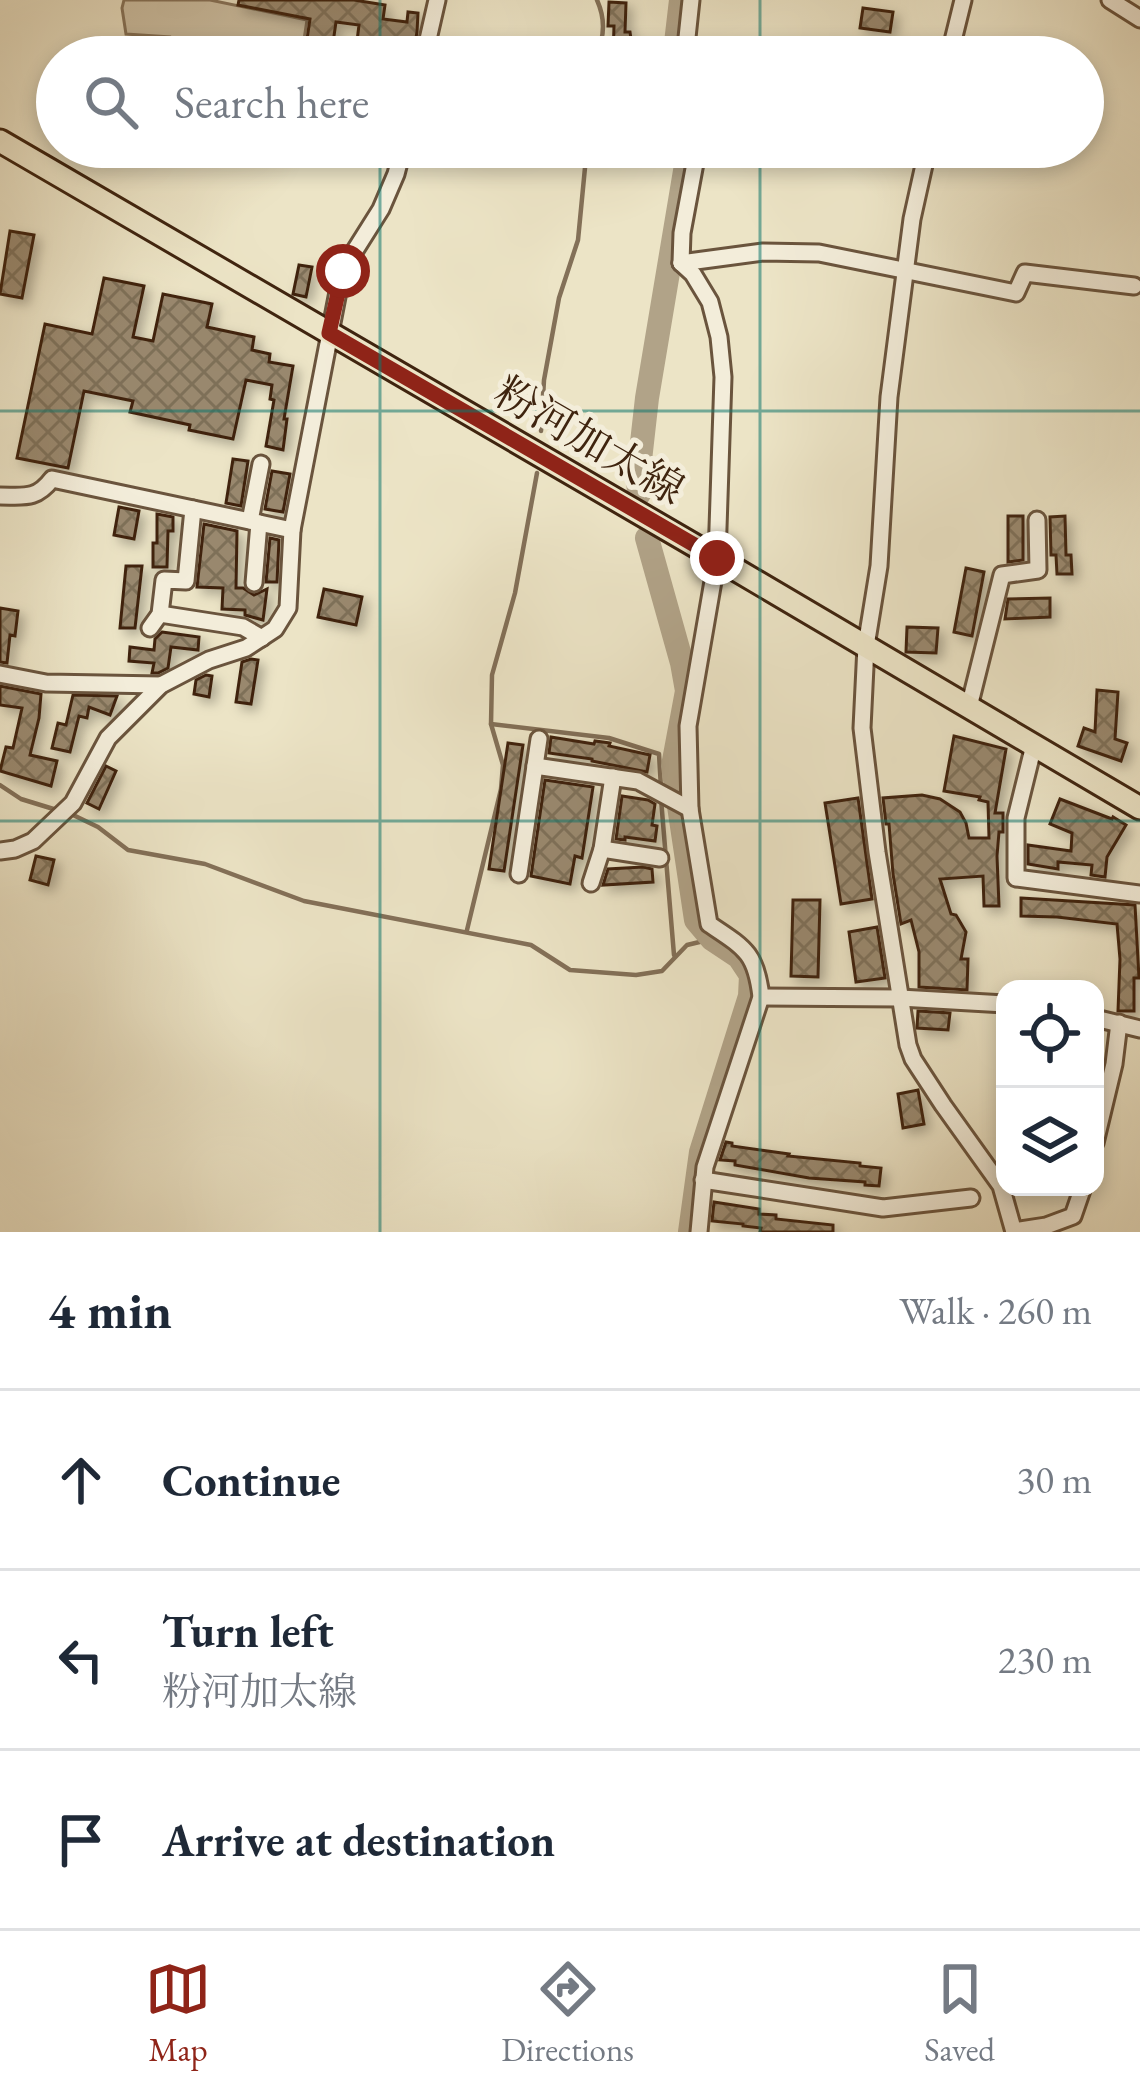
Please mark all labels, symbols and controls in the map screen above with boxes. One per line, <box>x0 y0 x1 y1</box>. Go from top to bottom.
search box <box>36 36 1104 168</box>
icon: search <box>78 69 144 135</box>
text: Search here <box>174 73 369 131</box>
route start <box>316 244 370 298</box>
street label: 粉河加太線 <box>485 364 694 517</box>
route end <box>690 531 744 585</box>
map controls <box>996 980 1104 1196</box>
button: locate <box>996 980 1104 1088</box>
button: layers <box>996 1088 1104 1196</box>
text: 4 min <box>48 1277 172 1343</box>
text: Walk · 260 m <box>899 1285 1092 1336</box>
icon: ahead <box>48 1447 114 1513</box>
text: Continue <box>162 1451 340 1509</box>
text: 30 m <box>1016 1454 1092 1505</box>
text: Turn left <box>162 1602 334 1660</box>
icon: left <box>48 1627 114 1693</box>
text: 230 m <box>998 1634 1092 1685</box>
text: 粉河加太線 <box>162 1666 357 1717</box>
icon: arrive <box>48 1807 114 1873</box>
text: Arrive at destination <box>162 1811 555 1869</box>
tab: Map <box>145 1956 211 2071</box>
tab: Directions <box>501 1956 634 2071</box>
tab: Saved <box>924 1956 995 2071</box>

